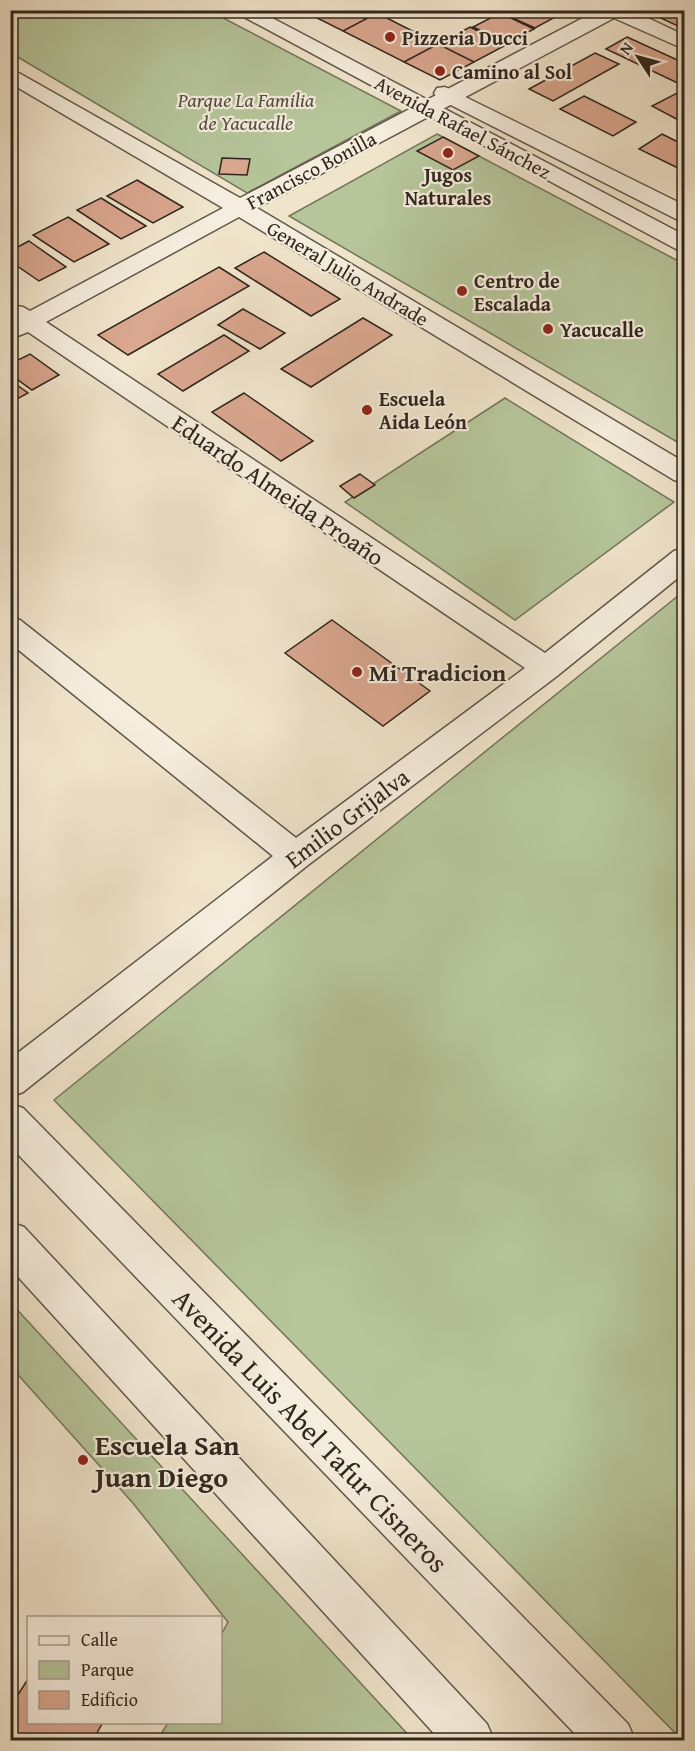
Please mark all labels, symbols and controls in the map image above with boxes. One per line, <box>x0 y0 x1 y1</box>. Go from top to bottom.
place label: Pizzeria Ducci <box>402 23 528 52</box>
north arrow <box>608 27 668 87</box>
marker: Pizzeria Ducci <box>383 30 397 44</box>
text: N <box>613 37 639 60</box>
place label: Camino al Sol <box>452 57 572 86</box>
marker: Camino al Sol <box>433 64 447 78</box>
street label: Avenida Rafael Sánchez <box>370 68 557 186</box>
park label: Parque La Familia de Yacucalle <box>177 85 315 137</box>
street label: Francisco Bonilla <box>241 123 382 216</box>
marker: Jugos Naturales <box>441 146 455 160</box>
place label: Jugos Naturales <box>405 160 491 212</box>
street label: General Julio Andrade <box>262 213 434 333</box>
place label: Centro de Escalada <box>474 266 560 318</box>
marker: Centro de Escalada <box>455 284 469 298</box>
place label: Yacucalle <box>560 315 644 344</box>
marker: Yacucalle <box>541 322 555 336</box>
place label: Escuela Aida León <box>379 384 467 436</box>
marker: Escuela Aida León <box>360 403 374 417</box>
street label: Eduardo Almeida Proaño <box>165 406 391 574</box>
place label: Mi Tradicion <box>369 655 506 690</box>
marker: Mi Tradicion <box>350 665 364 679</box>
street label: Emilio Grijalva <box>278 759 417 876</box>
street label: Avenida Luis Abel Tafur Cisneros <box>164 1278 458 1582</box>
place label: Escuela San Juan Diego <box>91 1424 240 1497</box>
marker: Escuela San Juan Diego <box>76 1453 90 1467</box>
legend <box>27 1616 222 1724</box>
text: Calle <box>81 1626 118 1653</box>
text: Parque <box>81 1656 134 1683</box>
text: Edificio <box>81 1686 138 1713</box>

